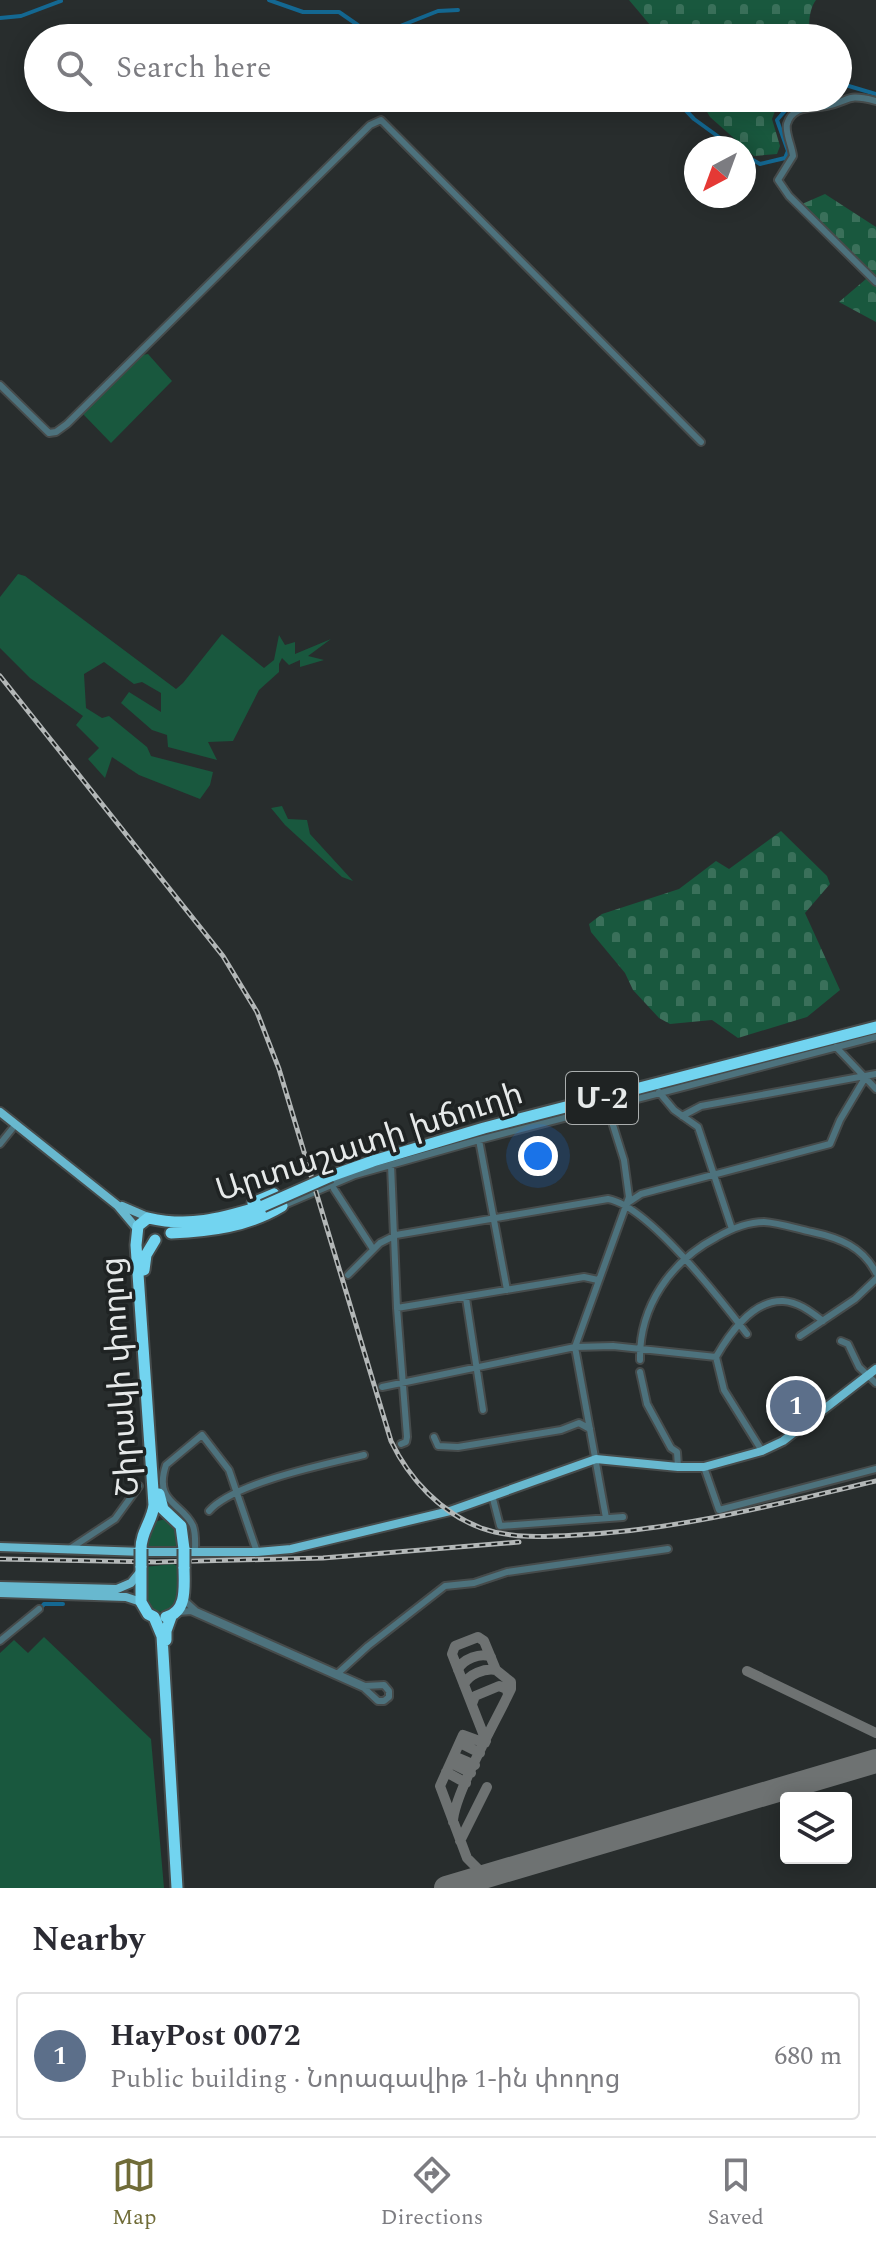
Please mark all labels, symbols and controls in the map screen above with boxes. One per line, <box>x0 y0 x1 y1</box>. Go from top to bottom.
search box <box>24 24 852 112</box>
text: Search here <box>116 45 272 91</box>
icon: search <box>52 46 96 90</box>
north arrow <box>684 136 756 208</box>
street label: Արտաշատի խճուղի <box>210 1070 529 1215</box>
road number: Մ-2 <box>566 1072 638 1124</box>
your location <box>518 1136 558 1176</box>
street label: Շիրակի փողոց <box>88 1255 153 1498</box>
pin: 1 <box>770 1376 822 1436</box>
map controls <box>780 1792 852 1864</box>
button: layers <box>780 1792 852 1864</box>
text: Nearby <box>32 1914 145 1966</box>
text: HayPost 0072 <box>110 2013 301 2059</box>
text: 1 <box>53 2036 67 2076</box>
text: 680 m <box>774 2036 842 2076</box>
text: Public building · Նորագավիթ 1-ին փողոց <box>110 2059 620 2099</box>
tab: Map <box>112 2153 156 2234</box>
tab: Directions <box>381 2153 483 2234</box>
tab: Saved <box>707 2153 764 2234</box>

